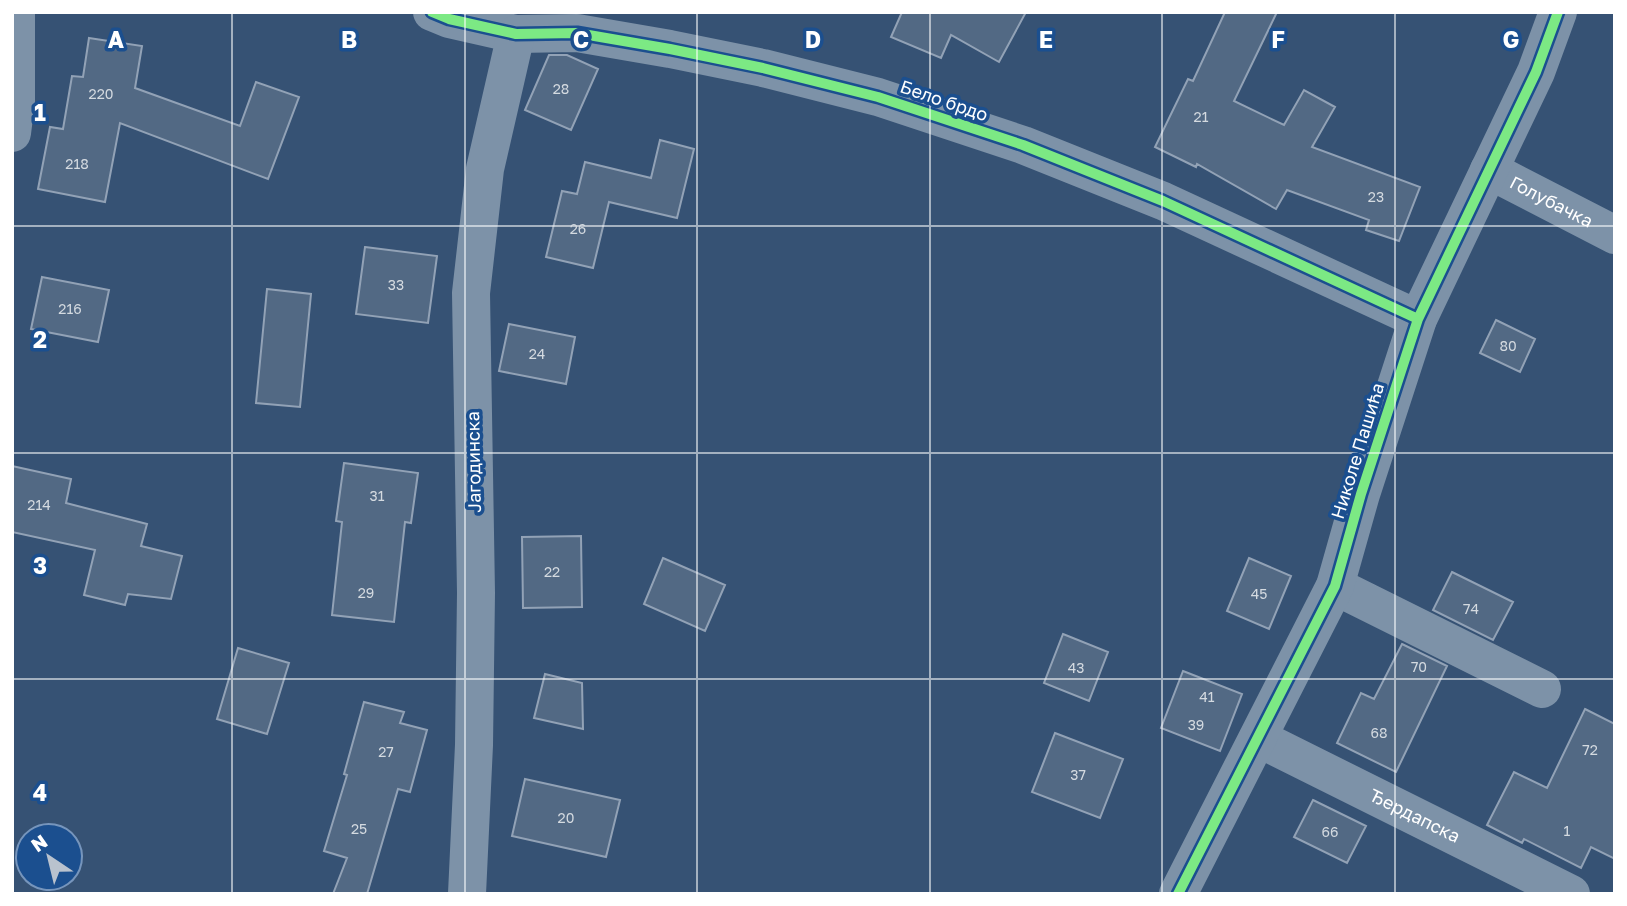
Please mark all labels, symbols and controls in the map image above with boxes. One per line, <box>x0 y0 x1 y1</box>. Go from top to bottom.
text: A <box>108 25 125 53</box>
text: B <box>341 25 357 53</box>
text: C <box>573 25 589 53</box>
text: D <box>805 25 821 53</box>
text: E <box>1039 25 1053 53</box>
text: F <box>1271 25 1285 53</box>
text: G <box>1503 25 1519 53</box>
street label: Бело брдо <box>898 75 991 125</box>
house number: 28 <box>553 80 569 97</box>
house number: 220 <box>89 85 113 102</box>
text: 1 <box>34 98 46 126</box>
house number: 21 <box>1194 108 1209 125</box>
house number: 218 <box>65 155 89 172</box>
street label: Голубачка <box>1506 171 1597 232</box>
house number: 23 <box>1368 188 1384 205</box>
house number: 26 <box>570 220 586 237</box>
house number: 33 <box>388 276 404 293</box>
house number: 216 <box>58 300 82 317</box>
text: 2 <box>33 325 47 353</box>
house number: 80 <box>1499 337 1517 354</box>
house number: 24 <box>529 345 545 362</box>
street label: Николе Пашића <box>1326 380 1388 521</box>
street label: Јагодинска <box>461 411 485 513</box>
house number: 31 <box>370 487 385 504</box>
house number: 214 <box>27 496 51 513</box>
text: 3 <box>33 551 47 579</box>
house number: 22 <box>544 563 560 580</box>
house number: 29 <box>358 584 374 601</box>
house number: 45 <box>1251 585 1267 602</box>
house number: 74 <box>1463 600 1479 617</box>
house number: 70 <box>1411 658 1427 675</box>
house number: 43 <box>1068 659 1084 676</box>
house number: 41 <box>1199 688 1215 705</box>
house number: 39 <box>1188 716 1204 733</box>
house number: 68 <box>1370 724 1388 741</box>
house number: 72 <box>1582 741 1598 758</box>
house number: 27 <box>378 743 394 760</box>
house number: 37 <box>1070 766 1086 783</box>
text: 4 <box>33 778 47 806</box>
street label: Ђердапска <box>1366 783 1464 847</box>
house number: 20 <box>558 809 574 826</box>
house number: 25 <box>351 820 367 837</box>
north arrow <box>14 822 84 892</box>
house number: 1 <box>1564 822 1571 839</box>
house number: 66 <box>1322 823 1338 840</box>
text: N <box>26 829 51 856</box>

